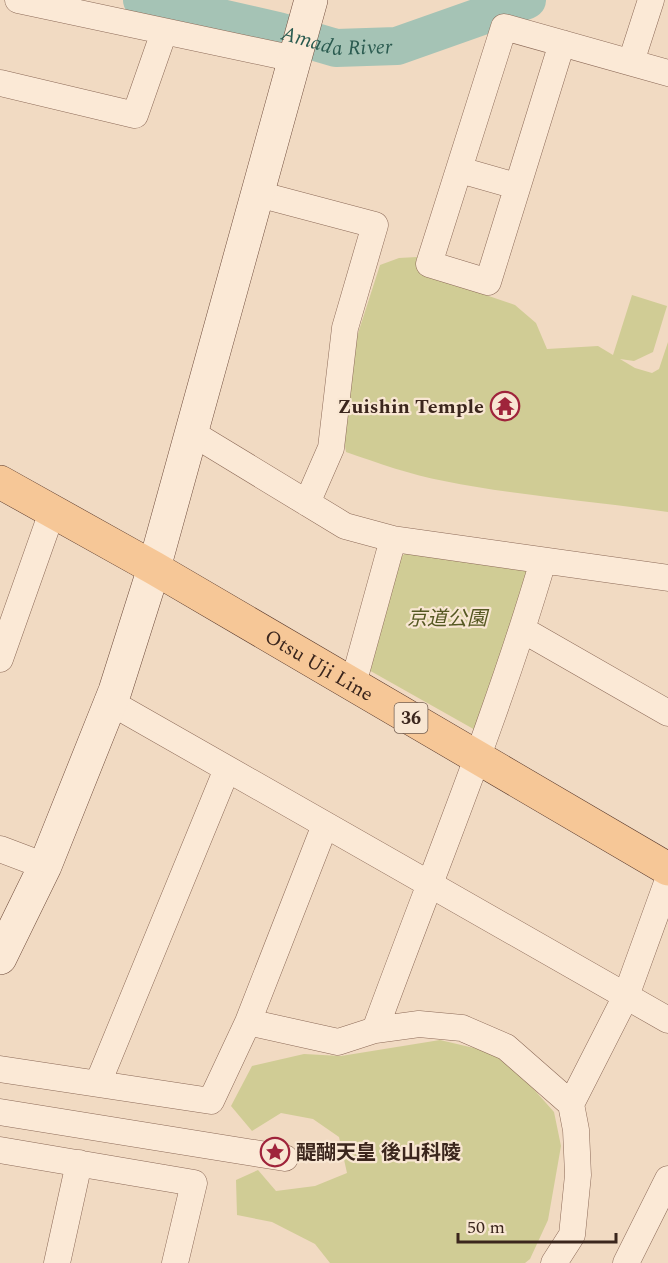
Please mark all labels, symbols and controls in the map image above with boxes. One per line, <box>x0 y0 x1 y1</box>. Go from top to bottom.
water label: Amada River <box>276 18 393 65</box>
temple icon: Zuishin Temple <box>489 390 521 422</box>
place label: Zuishin Temple <box>337 392 484 422</box>
park label: 京道公園 <box>407 604 490 634</box>
street label: Otsu Uji Line <box>259 622 379 709</box>
road number: 36 <box>394 703 428 733</box>
place icon: 醍醐天皇 後山科陵 <box>259 1136 291 1168</box>
place label: 醍醐天皇 後山科陵 <box>296 1138 461 1168</box>
scale bar <box>458 1206 616 1244</box>
text: 50 m <box>467 1214 505 1241</box>

